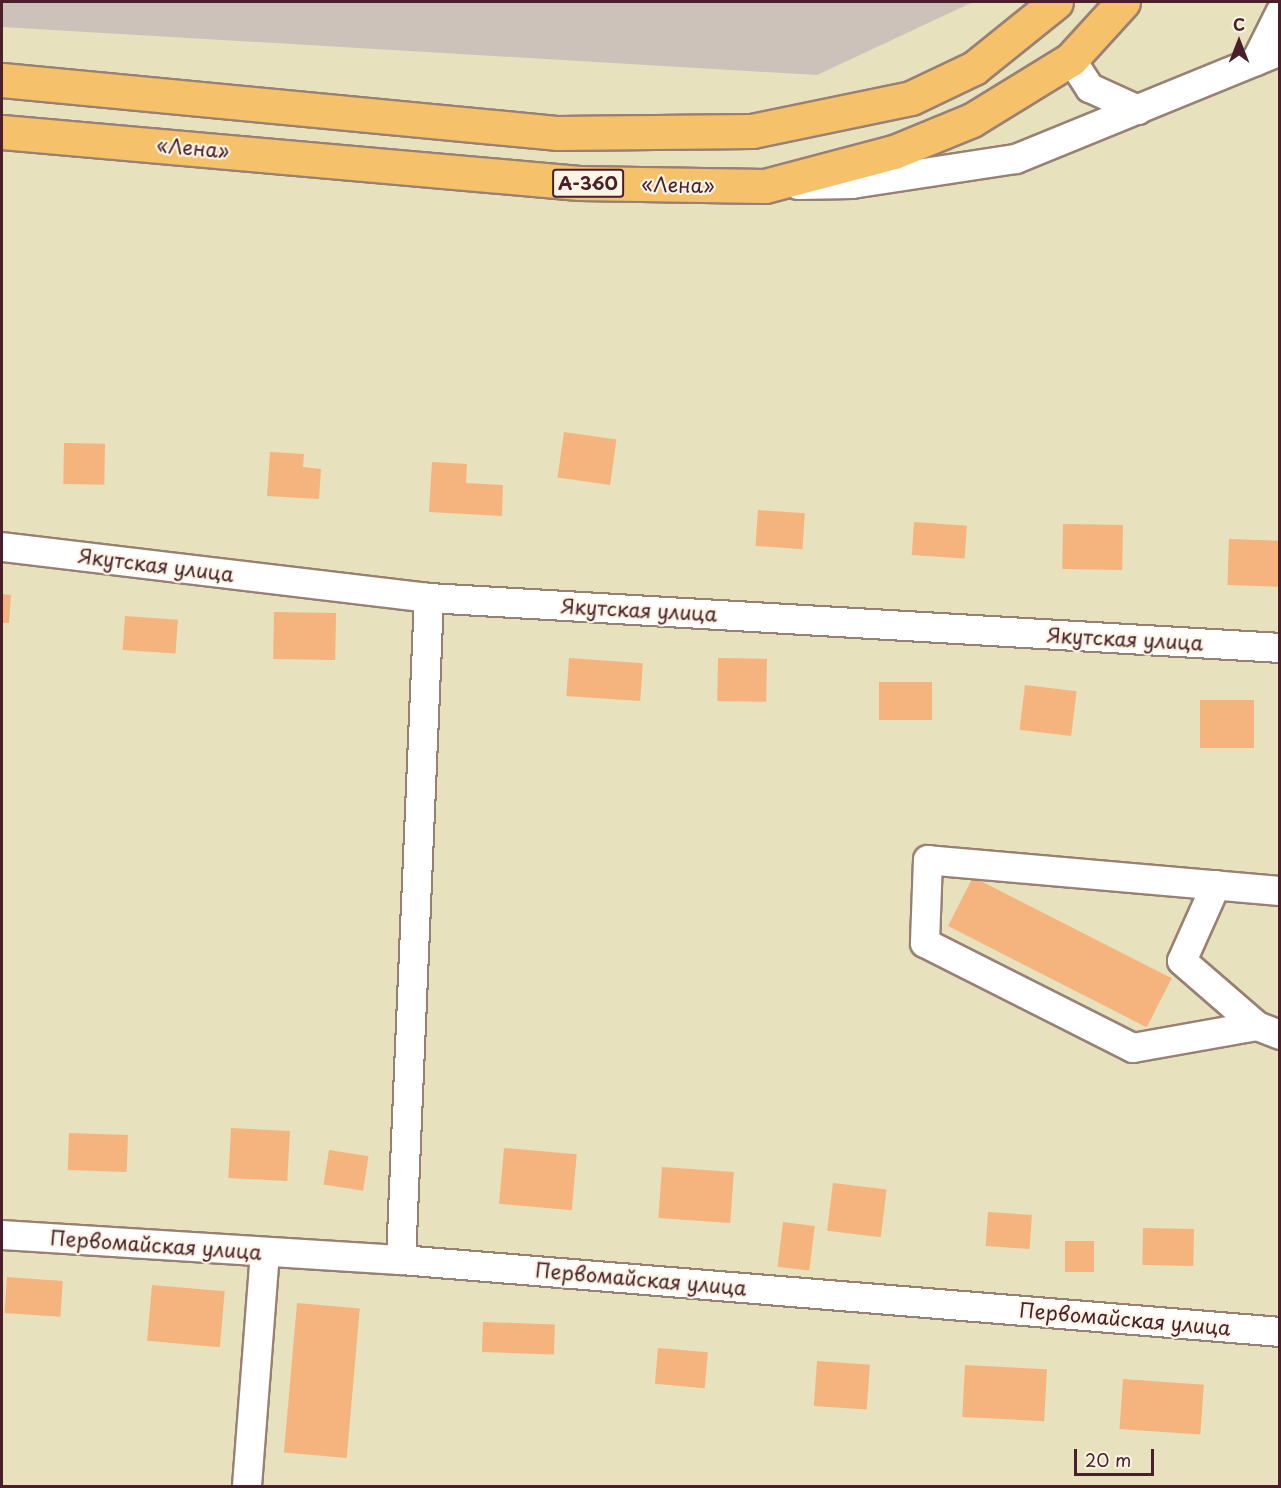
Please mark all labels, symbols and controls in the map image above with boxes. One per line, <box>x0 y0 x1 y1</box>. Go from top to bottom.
north arrow <box>1209 12 1269 72</box>
text: С <box>1233 12 1245 36</box>
street label: «Лена» <box>156 133 230 163</box>
road number: А-360 <box>552 168 624 198</box>
street label: «Лена» <box>641 172 715 198</box>
street label: Якутская улица <box>76 543 236 587</box>
street label: Якутская улица <box>560 594 718 626</box>
street label: Якутская улица <box>1046 623 1204 655</box>
street label: Первомайская улица <box>49 1226 263 1264</box>
street label: Первомайская улица <box>534 1258 748 1300</box>
street label: Первомайская улица <box>1018 1298 1232 1340</box>
scale bar <box>1077 1437 1156 1475</box>
text: 20 m <box>1085 1446 1131 1473</box>

